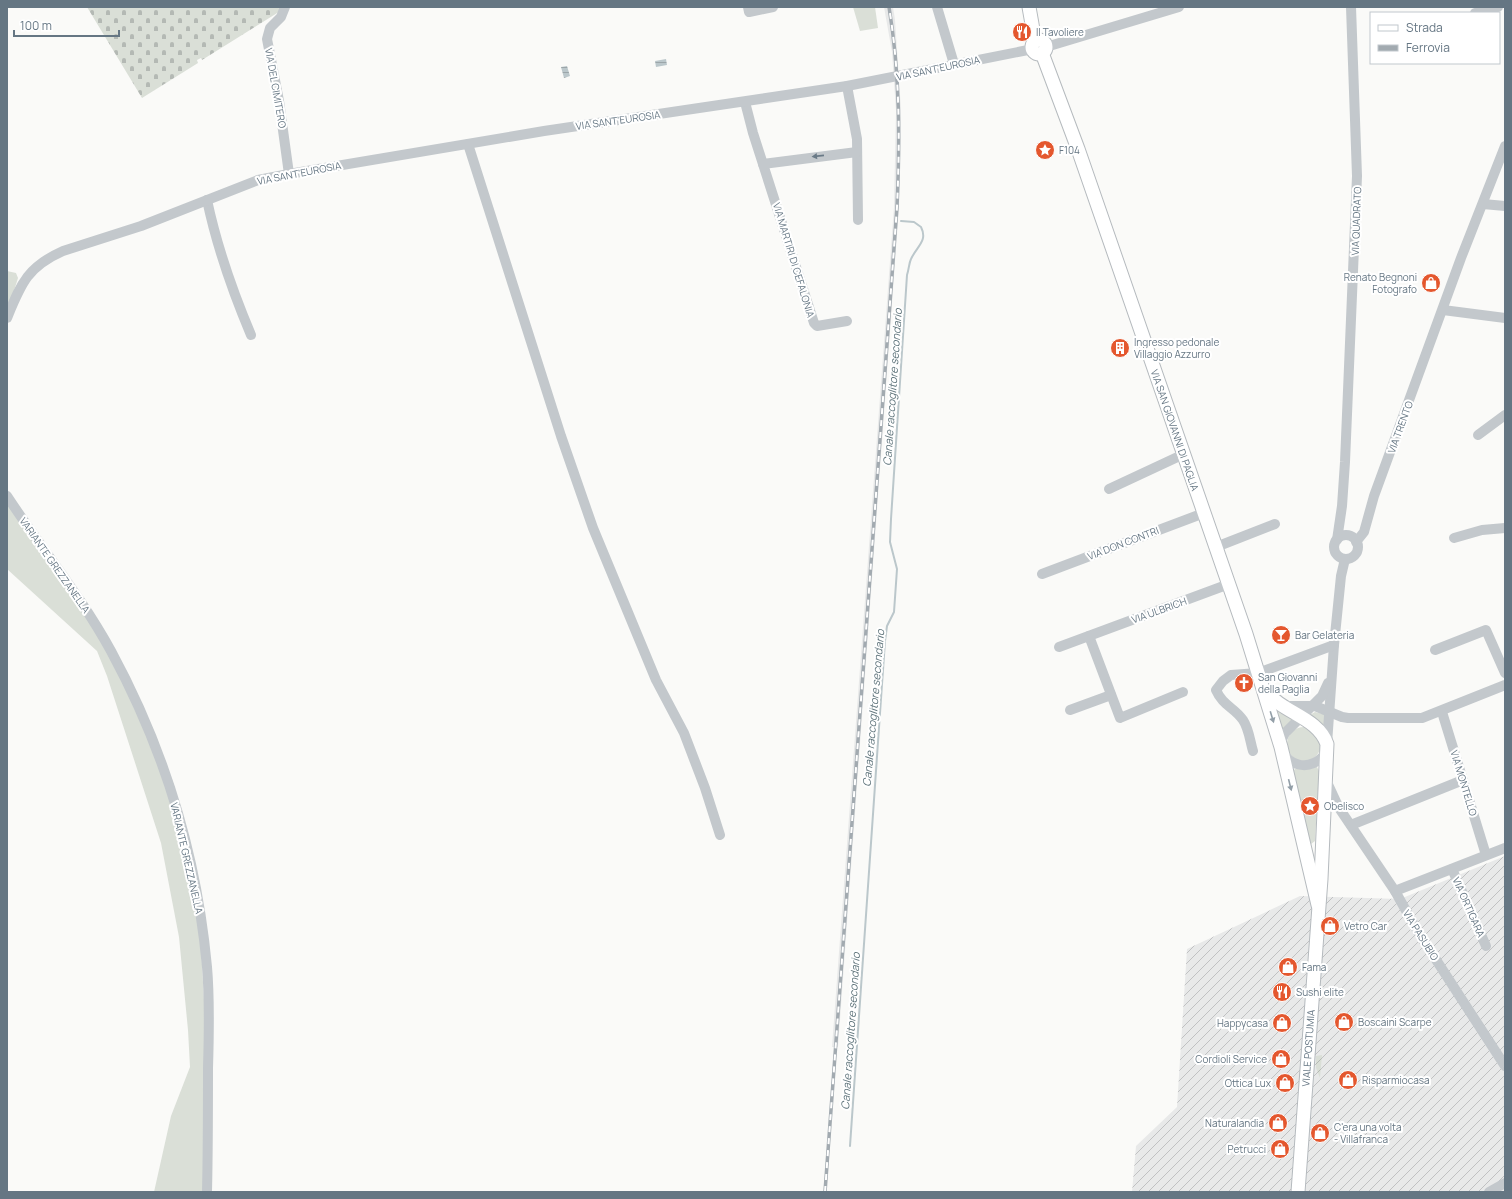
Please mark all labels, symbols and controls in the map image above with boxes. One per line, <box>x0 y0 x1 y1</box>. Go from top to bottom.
scale bar <box>14 12 119 38</box>
legend <box>1370 12 1500 64</box>
text: 100 m <box>20 17 52 34</box>
text: Strada <box>1406 19 1443 36</box>
restaurant icon: Il Tavoliere <box>1011 21 1033 43</box>
place label: Il Tavoliere <box>1036 25 1084 39</box>
text: Ferrovia <box>1406 39 1450 56</box>
street label: VIA DEL CIMITERO <box>262 47 290 129</box>
street label: VIA SANT'EUROSIA <box>895 52 982 84</box>
street label: VIA SANT'EUROSIA <box>575 107 662 133</box>
place icon: F104 <box>1034 139 1056 161</box>
place label: F104 <box>1059 143 1080 157</box>
one-way arrow <box>812 153 824 160</box>
street label: VIA SANT'EUROSIA <box>256 158 343 188</box>
street label: VIA QUADRATO <box>1348 186 1364 256</box>
street label: VIA MARTIRI DI CEFALONIA <box>770 201 818 320</box>
place label: Renato Begnoni Fotografo <box>1344 270 1417 296</box>
shop icon: Renato Begnoni Fotografo <box>1420 272 1442 294</box>
water label: Canale raccoglitore secondario <box>879 306 905 466</box>
place label: Ingresso pedonale Villaggio Azzurro <box>1134 335 1219 361</box>
building icon: Ingresso pedonale Villaggio Azzurro <box>1109 337 1131 359</box>
street label: VIA SAN GIOVANNI DI PAGLIA <box>1148 367 1203 493</box>
street label: VIA TRENTO <box>1384 399 1416 455</box>
street label: VARIANTE GREZZANELLA <box>17 514 94 616</box>
street label: VIA DON CONTRI <box>1085 523 1161 563</box>
street label: VIA ULBRICH <box>1130 594 1189 626</box>
bar icon: Bar Gelateria <box>1270 624 1292 646</box>
water label: Canale raccoglitore secondario <box>859 627 887 787</box>
place label: Bar Gelateria <box>1295 628 1354 642</box>
place label: San Giovanni della Paglia <box>1258 670 1317 696</box>
church icon: San Giovanni della Paglia <box>1233 672 1255 694</box>
one-way arrow <box>1269 711 1275 723</box>
street label: VIA MONTELLO <box>1447 748 1481 818</box>
one-way arrow <box>1287 779 1293 791</box>
place icon: Obelisco <box>1299 795 1321 817</box>
place label: Obelisco <box>1324 799 1364 813</box>
street label: VARIANTE GREZZANELLA <box>167 801 207 916</box>
street label: VIA ORTIGARA <box>1450 875 1489 940</box>
street label: VIA PASUBIO <box>1400 907 1442 963</box>
shop icon: Vetro Car <box>1319 915 1341 937</box>
place label: Vetro Car <box>1344 919 1387 933</box>
water label: Canale raccoglitore secondario <box>837 950 863 1110</box>
shop icon: Fama <box>1277 956 1299 978</box>
place label: Fama <box>1302 960 1326 974</box>
restaurant icon: Sushi elite <box>1271 981 1293 1003</box>
place label: Sushi elite <box>1296 985 1344 999</box>
street label: VIALE POSTUMIA <box>1298 1008 1318 1087</box>
shop icon: Boscaini Scarpe <box>1333 1011 1355 1033</box>
shop icon: Happycasa <box>1271 1012 1293 1034</box>
place label: Boscaini Scarpe <box>1358 1015 1432 1029</box>
place label: Happycasa <box>1217 1016 1268 1030</box>
shop icon: Cordioli Service <box>1270 1048 1292 1070</box>
place label: Cordioli Service <box>1195 1052 1267 1066</box>
shop icon: Risparmiocasa <box>1337 1069 1359 1091</box>
shop icon: Ottica Lux <box>1274 1072 1296 1094</box>
place label: Risparmiocasa <box>1362 1073 1430 1087</box>
place label: Ottica Lux <box>1225 1076 1272 1090</box>
shop icon: Naturalandia <box>1267 1112 1289 1134</box>
place label: Naturalandia <box>1205 1116 1264 1130</box>
place label: C'era una volta - Villafranca <box>1334 1120 1402 1146</box>
shop icon: C'era una volta - Villafranca <box>1309 1122 1331 1144</box>
shop icon: Petrucci <box>1269 1138 1291 1160</box>
place label: Petrucci <box>1227 1142 1266 1156</box>

